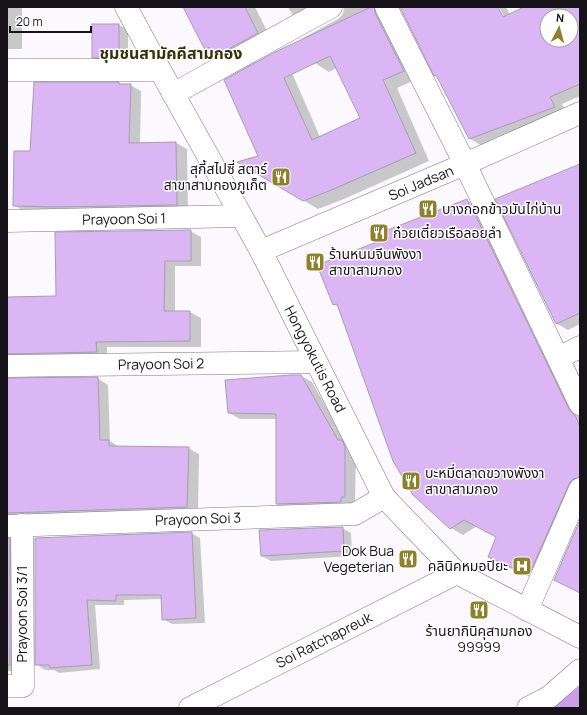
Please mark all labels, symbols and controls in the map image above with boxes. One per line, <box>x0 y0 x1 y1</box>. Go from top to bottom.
scale bar <box>10 8 91 34</box>
north arrow <box>539 8 579 48</box>
text: N <box>555 10 565 25</box>
text: 20 m <box>16 13 43 30</box>
district label: ชุมชนสามัคคีสามกอง <box>100 42 242 64</box>
place label: สุกี้สไปซี่ สตาร์ สาขาสามกองภูเก็ต <box>164 159 268 194</box>
street label: Soi Jadsan <box>385 160 456 205</box>
restaurant icon: สุกี้สไปซี่ สตาร์ สาขาสามกองภูเก็ต <box>270 166 292 188</box>
restaurant icon: บางกอกข้าวมันไก่บ้าน <box>417 198 439 220</box>
place label: บางกอกข้าวมันไก่บ้าน <box>442 199 561 218</box>
street label: Prayoon Soi 1 <box>82 208 166 229</box>
restaurant icon: ก๋วยเตี๋ยวเรือลอยลำ <box>368 222 390 244</box>
place label: ก๋วยเตี๋ยวเรือลอยลำ <box>393 223 502 242</box>
place label: ร้านหนมจีนพังงา สาขาสามกอง <box>329 244 422 279</box>
restaurant icon: ร้านหนมจีนพังงา สาขาสามกอง <box>304 251 326 273</box>
street label: Hongyokutis Road <box>280 302 351 415</box>
street label: Prayoon Soi 2 <box>118 353 204 374</box>
place label: บะหมี่ตลาดขวางพังงา สาขาสามกอง <box>425 463 544 498</box>
restaurant icon: บะหมี่ตลาดขวางพังงา สาขาสามกอง <box>400 470 422 492</box>
street label: Prayoon Soi 3 <box>155 508 241 529</box>
place label: Dok Bua Vegeterian <box>324 541 394 576</box>
restaurant icon: Dok Bua Vegeterian <box>397 548 419 570</box>
hospital icon: คลินิคหมอปิยะ <box>511 555 533 577</box>
place label: คลินิคหมอปิยะ <box>428 556 508 575</box>
street label: Prayoon Soi 3/1 <box>12 566 31 662</box>
restaurant icon: ร้านยากินิคุสามกอง 99999 <box>468 599 490 621</box>
street label: Soi Ratchapreuk <box>273 607 376 672</box>
place label: ร้านยากินิคุสามกอง 99999 <box>426 621 532 656</box>

